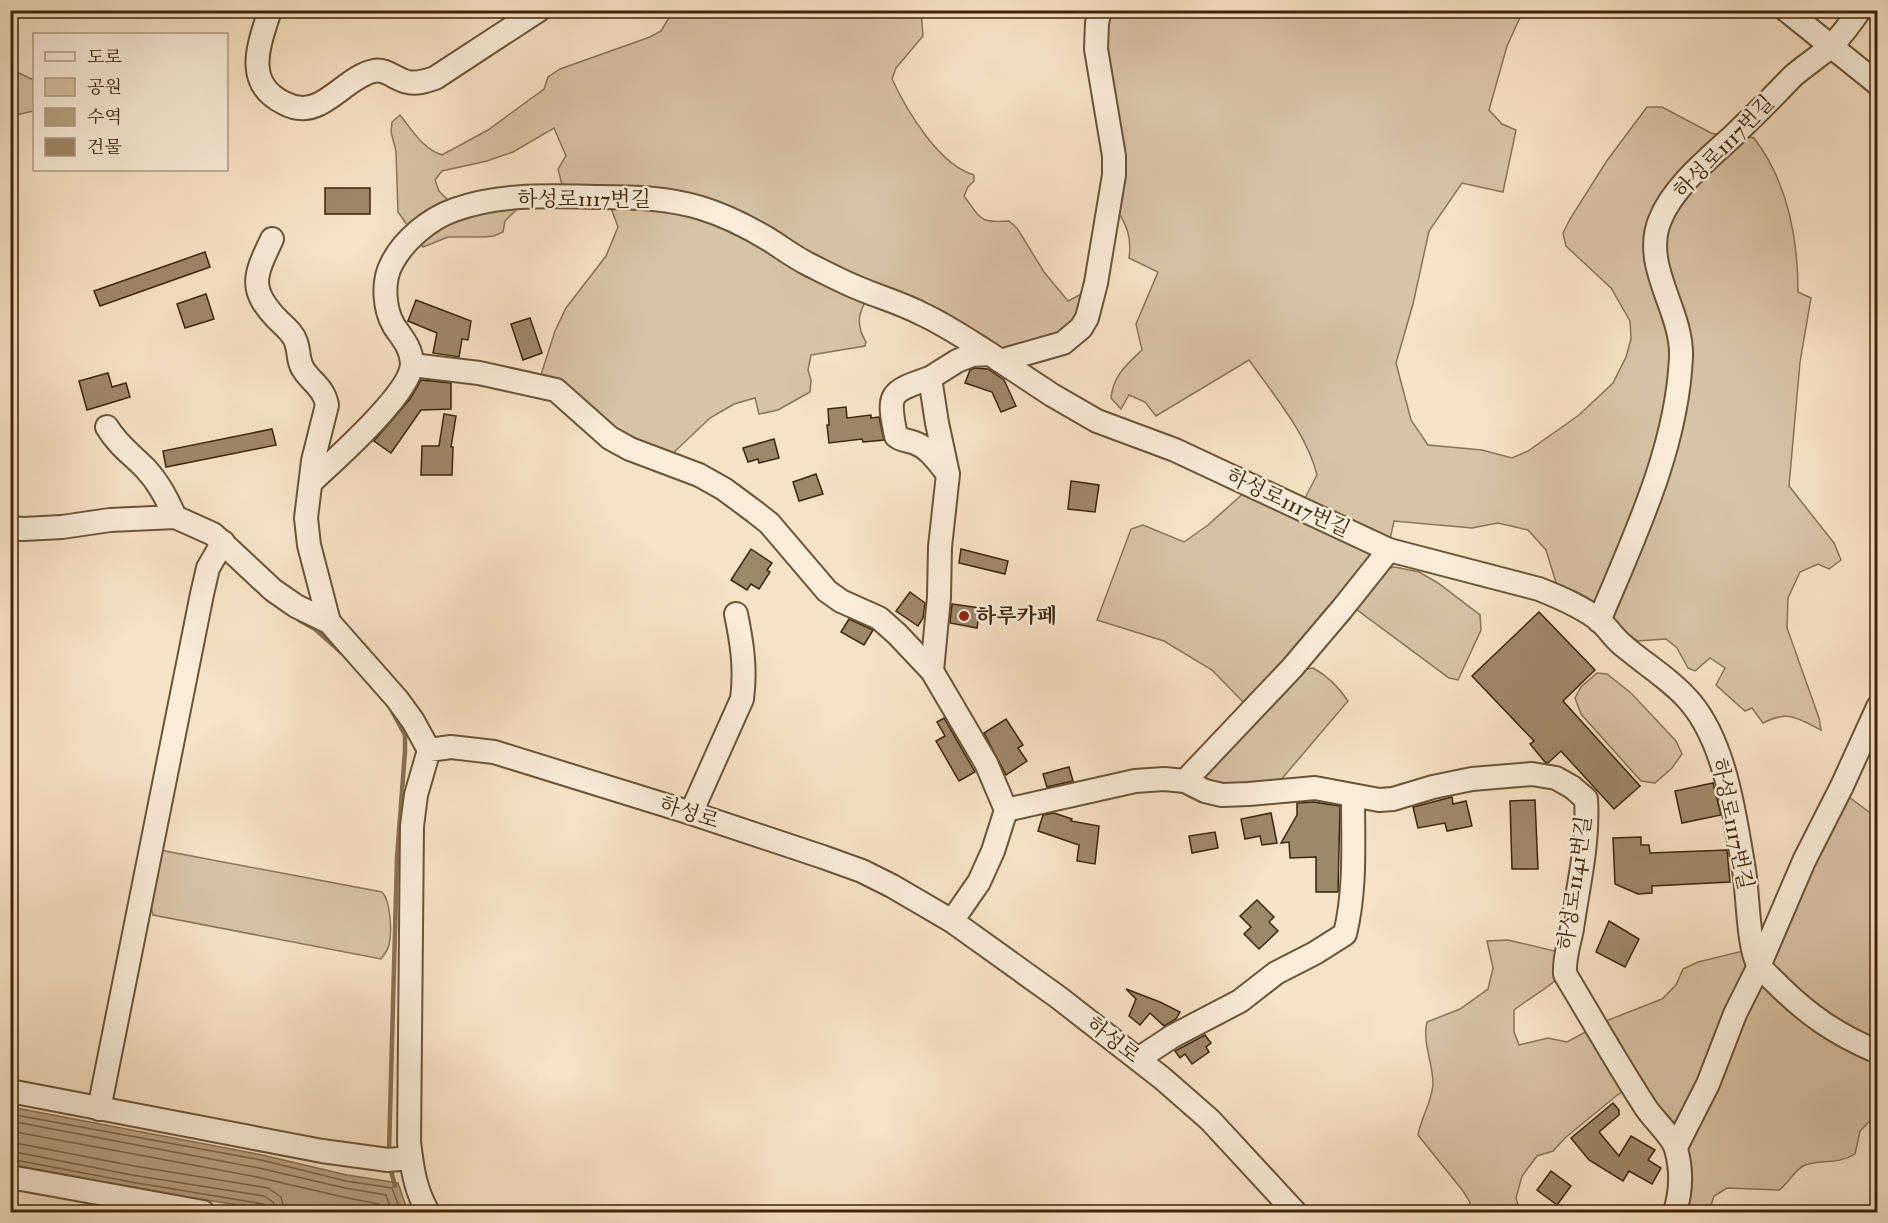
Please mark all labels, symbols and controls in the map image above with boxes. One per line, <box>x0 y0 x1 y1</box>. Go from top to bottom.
legend <box>33 33 228 171</box>
text: 도로 <box>87 46 122 69</box>
text: 공원 <box>87 76 122 99</box>
street label: 하성로1117번길 <box>1668 90 1780 204</box>
text: 수역 <box>87 106 122 129</box>
text: 건물 <box>87 136 122 159</box>
street label: 하성로1117번길 <box>517 186 651 213</box>
street label: 하성로1117번길 <box>1222 463 1354 543</box>
place label: 하루카페 <box>976 603 1057 630</box>
marker: 하루카페 <box>957 609 971 623</box>
street label: 하성로1117번길 <box>1705 756 1759 892</box>
street label: 하성로 <box>656 791 722 835</box>
street label: 하성로1141번길 <box>1552 814 1598 952</box>
street label: 하성로 <box>1081 1011 1145 1069</box>

